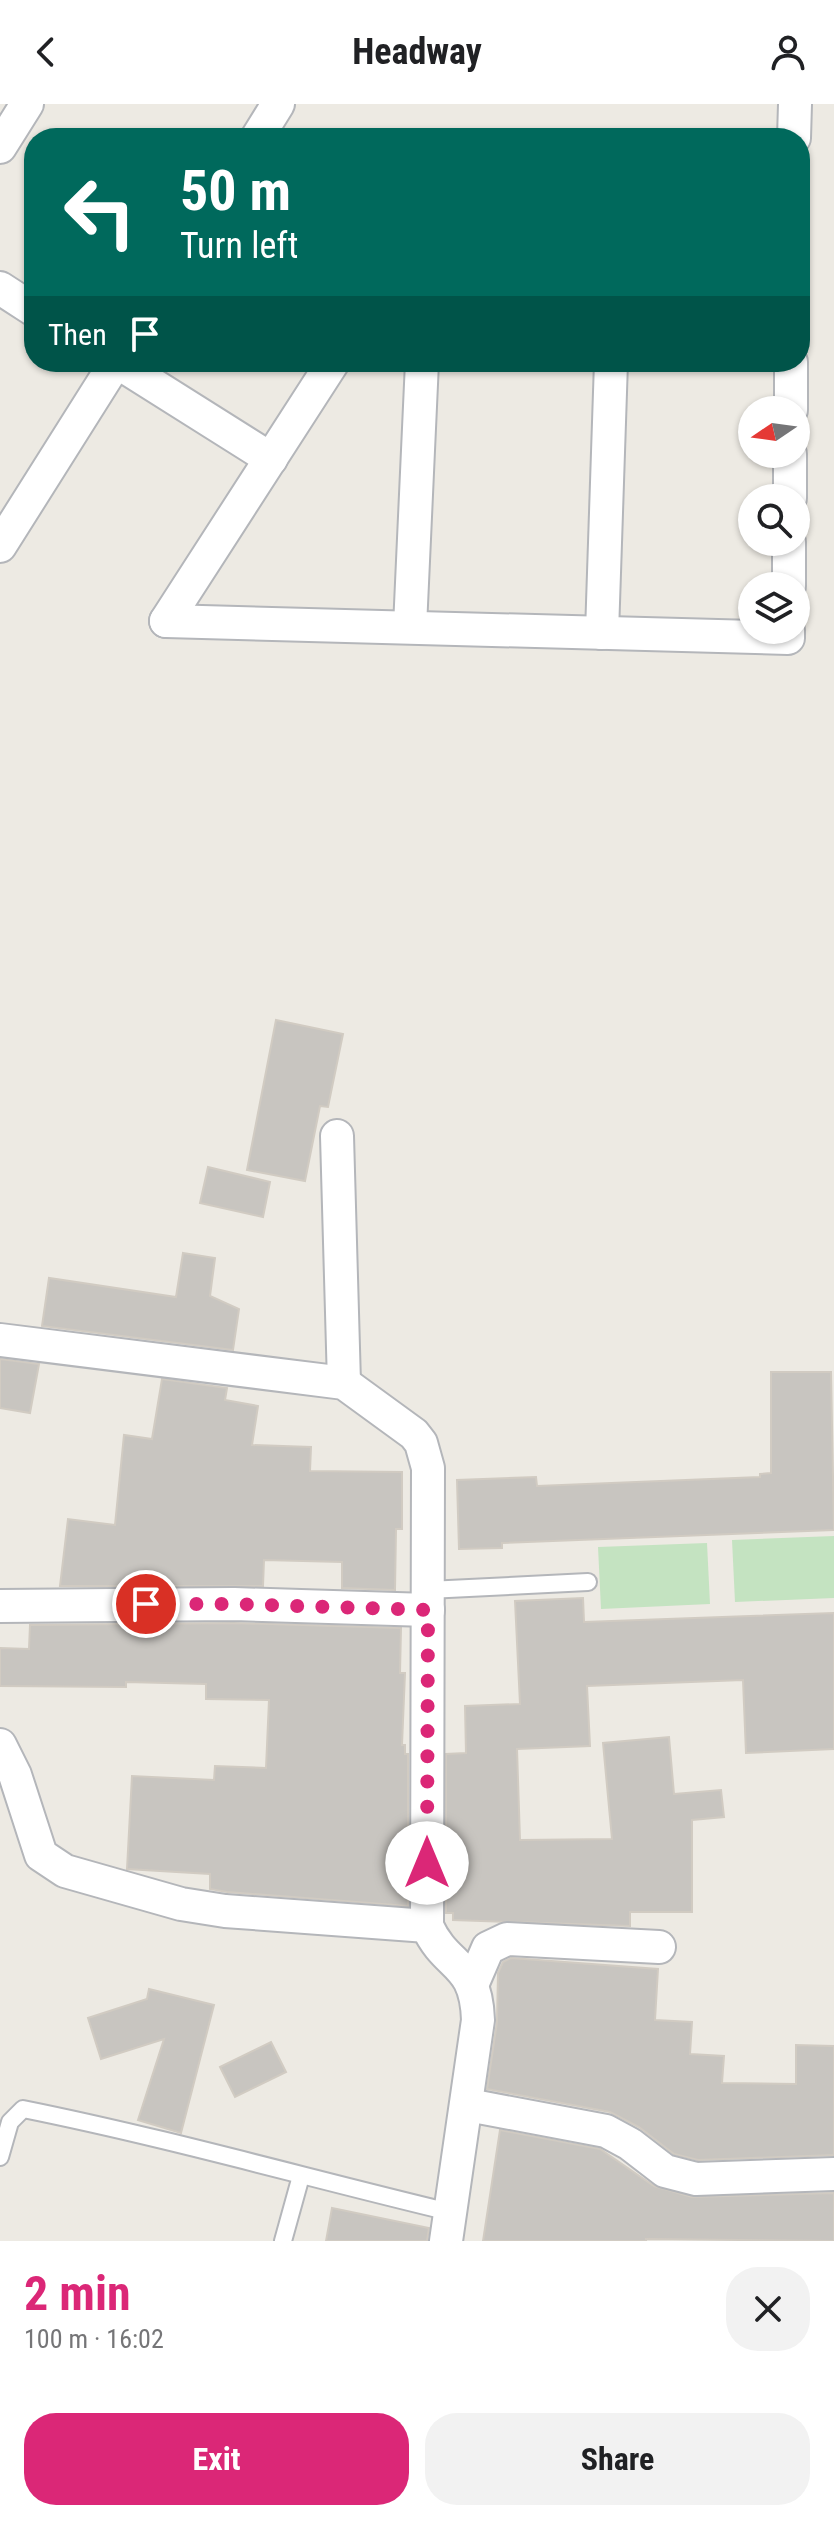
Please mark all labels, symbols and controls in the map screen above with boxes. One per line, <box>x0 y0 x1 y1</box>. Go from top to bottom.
icon: back <box>24 30 68 74</box>
icon: person <box>766 30 810 74</box>
text: Headway <box>352 31 482 73</box>
text: 50 m <box>180 158 291 224</box>
icon: left <box>48 160 152 264</box>
text: Turn left <box>180 225 298 267</box>
icon: arrive <box>123 312 167 356</box>
text: Then <box>48 317 107 352</box>
north arrow <box>738 396 810 468</box>
map controls <box>738 396 810 644</box>
button: search <box>738 484 810 556</box>
button: layers <box>738 572 810 644</box>
pin <box>112 1570 180 1638</box>
icon: arrive <box>124 1582 168 1626</box>
position arrow <box>385 1821 469 1905</box>
text: 2 min <box>24 2265 131 2322</box>
button: close <box>726 2267 810 2351</box>
text: 100 m · 16:02 <box>24 2324 164 2354</box>
button: Exit <box>24 2413 409 2505</box>
button: Share <box>425 2413 810 2505</box>

